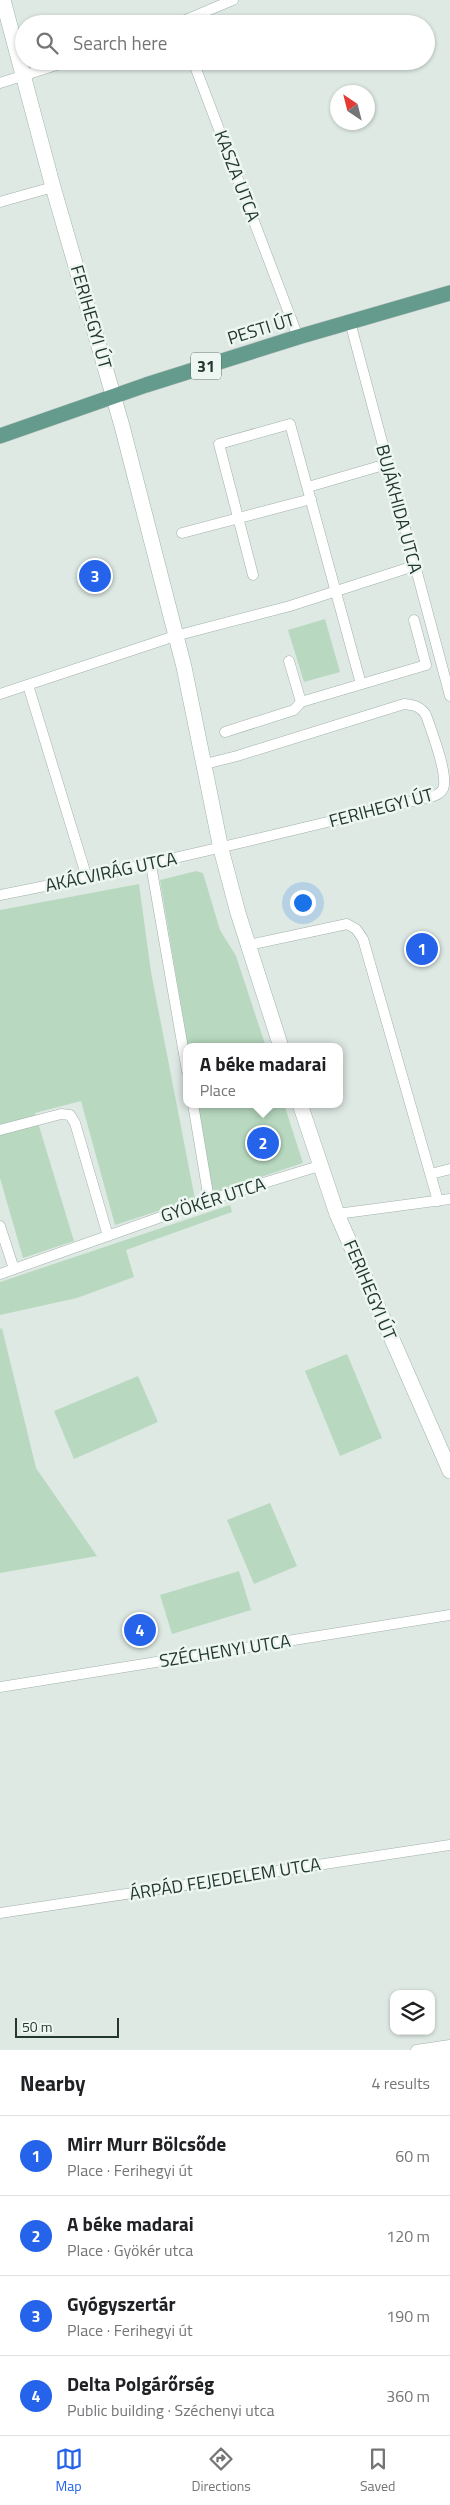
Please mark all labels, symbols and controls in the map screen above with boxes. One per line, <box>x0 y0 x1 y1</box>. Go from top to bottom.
search box <box>15 15 435 70</box>
text: Search here <box>73 28 167 57</box>
icon: search <box>33 29 61 57</box>
north arrow <box>330 85 375 130</box>
street label: KASZA UTCA <box>208 126 267 226</box>
street label: FERIHEGYI ÚT <box>64 262 119 372</box>
street label: PESTI ÚT <box>224 305 298 352</box>
road number: 31 <box>191 352 221 380</box>
street label: BUJÁKHIDA UTCA <box>369 441 430 577</box>
pin: 3 <box>79 557 111 595</box>
street label: FERIHEGYI ÚT <box>326 781 436 834</box>
street label: AKÁCVIRÁG UTCA <box>43 844 180 899</box>
your location <box>290 890 316 916</box>
pin: 1 <box>406 930 438 968</box>
popup <box>183 1043 343 1108</box>
text: A béke madarai <box>200 1049 326 1078</box>
text: Place <box>200 1078 236 1102</box>
pin: 2 <box>247 1124 279 1162</box>
street label: GYÖKÉR UTCA <box>157 1170 269 1229</box>
street label: FERIHEGYI ÚT <box>337 1235 404 1345</box>
pin: 4 <box>124 1611 156 1649</box>
street label: SZÉCHENYI UTCA <box>157 1627 293 1674</box>
street label: ÁRPÁD FEJEDELEM UTCA <box>127 1850 323 1907</box>
map controls <box>390 1990 435 2035</box>
button: layers <box>390 1990 435 2035</box>
scale bar <box>15 2015 119 2038</box>
text: 50 m <box>22 2016 52 2037</box>
text: Nearby <box>20 2067 85 2099</box>
text: 4 results <box>371 2071 430 2095</box>
text: Mirr Murr Bölcsőde <box>67 2129 226 2158</box>
text: 1 <box>32 2144 40 2168</box>
text: 60 m <box>395 2144 430 2168</box>
text: Place · Ferihegyi út <box>67 2158 193 2182</box>
text: A béke madarai <box>67 2209 194 2238</box>
text: 2 <box>32 2224 40 2248</box>
text: 120 m <box>386 2224 430 2248</box>
text: Place · Gyökér utca <box>67 2238 193 2262</box>
text: Gyógyszertár <box>67 2289 176 2318</box>
text: 3 <box>32 2304 40 2328</box>
text: 190 m <box>386 2304 430 2328</box>
text: Place · Ferihegyi út <box>67 2318 193 2342</box>
text: Delta Polgárőrség <box>67 2369 214 2398</box>
text: 4 <box>32 2384 40 2408</box>
text: 360 m <box>386 2384 430 2408</box>
text: Public building · Széchenyi utca <box>67 2398 274 2422</box>
tab: Map <box>55 2445 83 2496</box>
tab: Directions <box>192 2445 251 2496</box>
tab: Saved <box>360 2445 396 2496</box>

